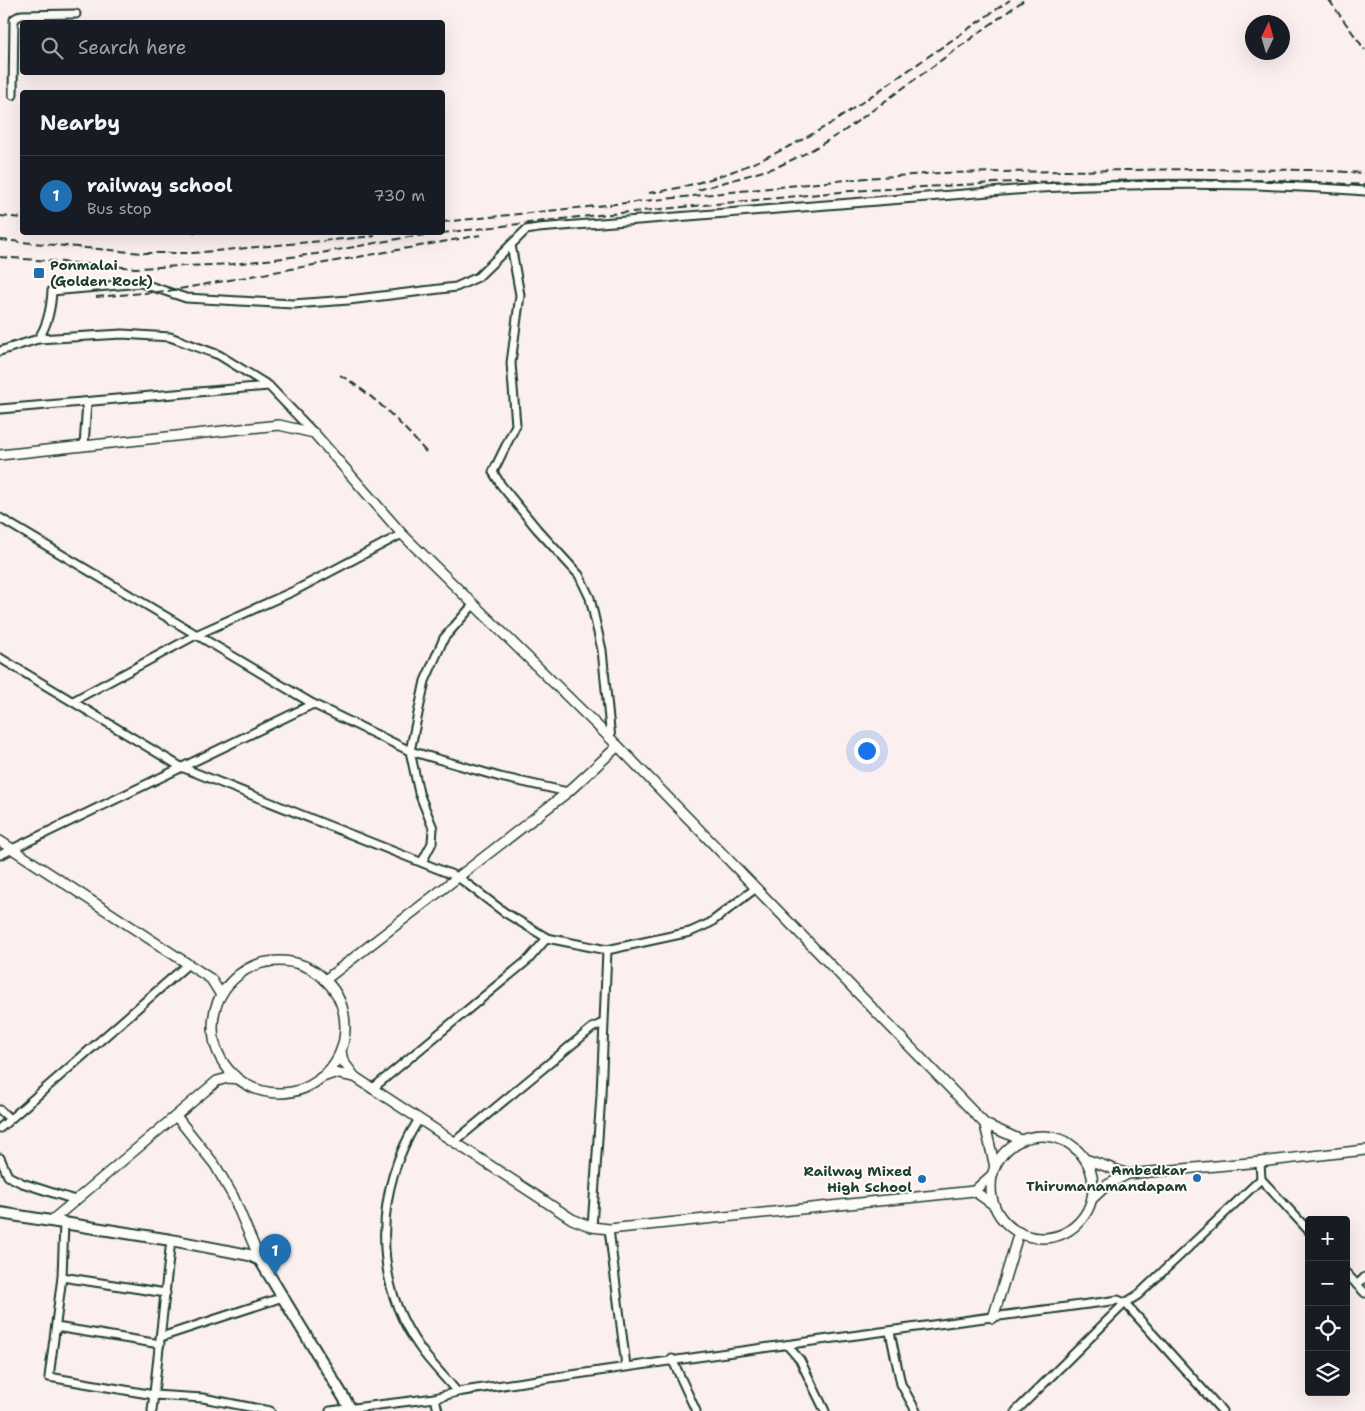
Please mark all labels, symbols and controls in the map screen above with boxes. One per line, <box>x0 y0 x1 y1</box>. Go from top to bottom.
north arrow <box>1245 15 1290 60</box>
search box <box>20 20 445 75</box>
icon: search <box>38 34 66 62</box>
text: Search here <box>78 35 187 60</box>
text: Nearby <box>40 109 120 137</box>
text: railway school <box>87 173 233 198</box>
text: 1 <box>52 185 60 206</box>
text: 730 m <box>374 185 425 206</box>
text: Bus stop <box>87 198 152 219</box>
place label: Ponmalai (Golden Rock) <box>50 256 153 290</box>
marker: Ponmalai (Golden Rock) <box>32 266 46 280</box>
your location <box>854 738 880 764</box>
place label: Ambedkar Thirumanamandapam <box>1026 1161 1187 1195</box>
place label: Railway Mixed High School <box>804 1162 912 1196</box>
marker: Ambedkar Thirumanamandapam <box>1191 1172 1203 1184</box>
marker: Railway Mixed High School <box>916 1173 928 1185</box>
map controls <box>1305 1216 1350 1396</box>
button: + <box>1305 1216 1350 1261</box>
pin: 1 <box>259 1234 291 1275</box>
button: − <box>1305 1261 1350 1306</box>
button: locate <box>1305 1306 1350 1351</box>
button: layers <box>1305 1351 1350 1396</box>

